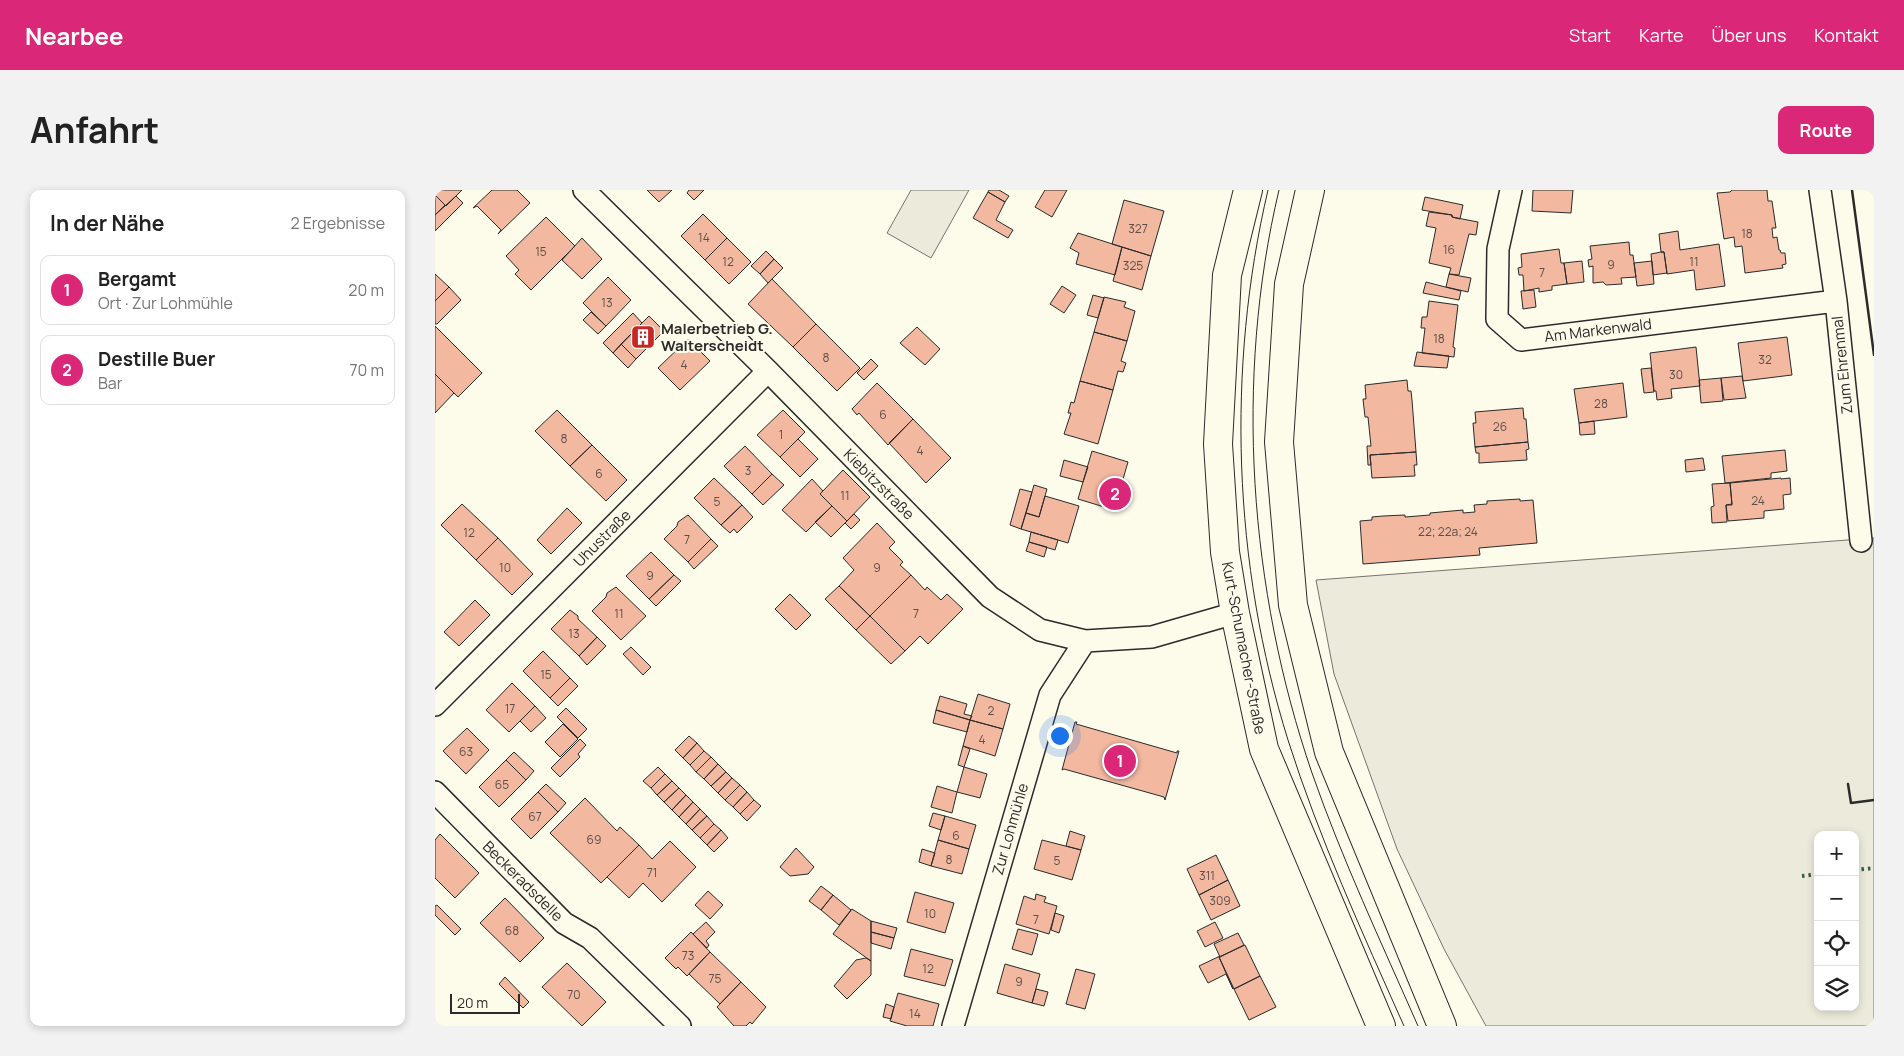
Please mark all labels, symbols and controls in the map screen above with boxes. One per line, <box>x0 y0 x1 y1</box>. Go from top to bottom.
text: Nearbee <box>25 19 124 52</box>
text: Start <box>1569 23 1611 47</box>
text: Karte <box>1639 23 1684 47</box>
text: Über uns <box>1712 23 1786 47</box>
text: Kontakt <box>1814 23 1879 47</box>
text: Anfahrt <box>30 106 159 154</box>
button: Route <box>1778 106 1874 154</box>
text: In der Nähe <box>50 209 164 237</box>
text: 2 Ergebnisse <box>290 212 385 234</box>
house number: 327 <box>1128 220 1148 237</box>
house number: 18 <box>1741 225 1753 242</box>
house number: 14 <box>698 229 710 246</box>
house number: 16 <box>1443 241 1455 258</box>
house number: 15 <box>535 243 547 260</box>
house number: 12 <box>722 253 734 270</box>
house number: 11 <box>1689 253 1699 270</box>
house number: 9 <box>1607 256 1615 273</box>
house number: 325 <box>1123 257 1143 274</box>
house number: 7 <box>1539 264 1545 281</box>
text: Bergamt <box>98 266 177 292</box>
text: 1 <box>63 279 71 301</box>
text: 20 m <box>348 279 384 301</box>
text: Ort · Zur Lohmühle <box>98 292 233 314</box>
house number: 13 <box>601 294 613 311</box>
street label: Am Markenwald <box>1543 313 1653 347</box>
street label: Zum Ehrenmal <box>1826 315 1858 415</box>
place label: Malerbetrieb G. Walterscheidt <box>661 318 773 356</box>
building icon: Malerbetrieb G. Walterscheidt <box>630 324 656 350</box>
house number: 18 <box>1433 330 1445 347</box>
text: Destille Buer <box>98 346 215 372</box>
house number: 8 <box>823 349 830 366</box>
house number: 32 <box>1758 351 1772 368</box>
house number: 4 <box>680 356 688 373</box>
text: 2 <box>62 359 72 381</box>
text: 70 m <box>349 359 384 381</box>
house number: 30 <box>1669 366 1683 383</box>
text: Bar <box>98 372 122 394</box>
house number: 28 <box>1594 395 1608 412</box>
house number: 6 <box>879 406 887 423</box>
house number: 26 <box>1493 418 1507 435</box>
house number: 1 <box>779 426 783 443</box>
house number: 8 <box>561 430 568 447</box>
house number: 4 <box>916 442 924 459</box>
street label: Kiebitzstraße <box>839 444 919 524</box>
house number: 3 <box>745 462 751 479</box>
house number: 6 <box>595 465 603 482</box>
pin: 2 <box>1099 475 1131 513</box>
house number: 11 <box>840 487 850 504</box>
house number: 24 <box>1751 492 1765 509</box>
house number: 5 <box>714 493 721 510</box>
street label: Uhustraße <box>569 504 636 571</box>
house number: 22; 22a; 24 <box>1418 523 1478 540</box>
house number: 12 <box>463 524 475 541</box>
house number: 7 <box>684 531 690 548</box>
house number: 10 <box>499 559 511 576</box>
house number: 9 <box>873 559 881 576</box>
street label: Kurt-Schumacher-Straße <box>1217 560 1271 736</box>
house number: 9 <box>646 567 654 584</box>
house number: 11 <box>614 605 624 622</box>
house number: 7 <box>913 605 919 622</box>
house number: 13 <box>568 625 580 642</box>
house number: 15 <box>540 666 552 683</box>
house number: 17 <box>505 700 515 717</box>
house number: 2 <box>988 702 995 719</box>
your location <box>1047 723 1073 749</box>
house number: 4 <box>978 731 986 748</box>
pin: 1 <box>1104 742 1136 780</box>
house number: 63 <box>459 743 473 760</box>
house number: 65 <box>495 776 509 793</box>
street label: Zur Lohmühle <box>987 780 1033 877</box>
house number: 67 <box>528 808 542 825</box>
house number: 6 <box>952 827 960 844</box>
house number: 69 <box>587 831 601 848</box>
map controls <box>1814 831 1859 1011</box>
button: + <box>1814 831 1859 876</box>
street label: Beckeradsdelle <box>478 836 568 926</box>
house number: 8 <box>946 851 953 868</box>
house number: 5 <box>1054 852 1061 869</box>
house number: 71 <box>647 864 657 881</box>
house number: 311 <box>1199 867 1215 884</box>
button: − <box>1814 876 1859 921</box>
house number: 309 <box>1209 892 1231 909</box>
house number: 10 <box>924 905 936 922</box>
house number: 7 <box>1033 911 1039 928</box>
button: locate <box>1814 921 1859 966</box>
house number: 68 <box>505 922 519 939</box>
house number: 73 <box>682 947 694 964</box>
house number: 12 <box>922 960 934 977</box>
button: layers <box>1814 966 1859 1011</box>
house number: 75 <box>709 970 722 987</box>
house number: 9 <box>1015 973 1023 990</box>
house number: 70 <box>567 986 581 1003</box>
scale bar <box>450 991 520 1014</box>
text: 20 m <box>457 993 488 1012</box>
house number: 14 <box>909 1005 921 1022</box>

